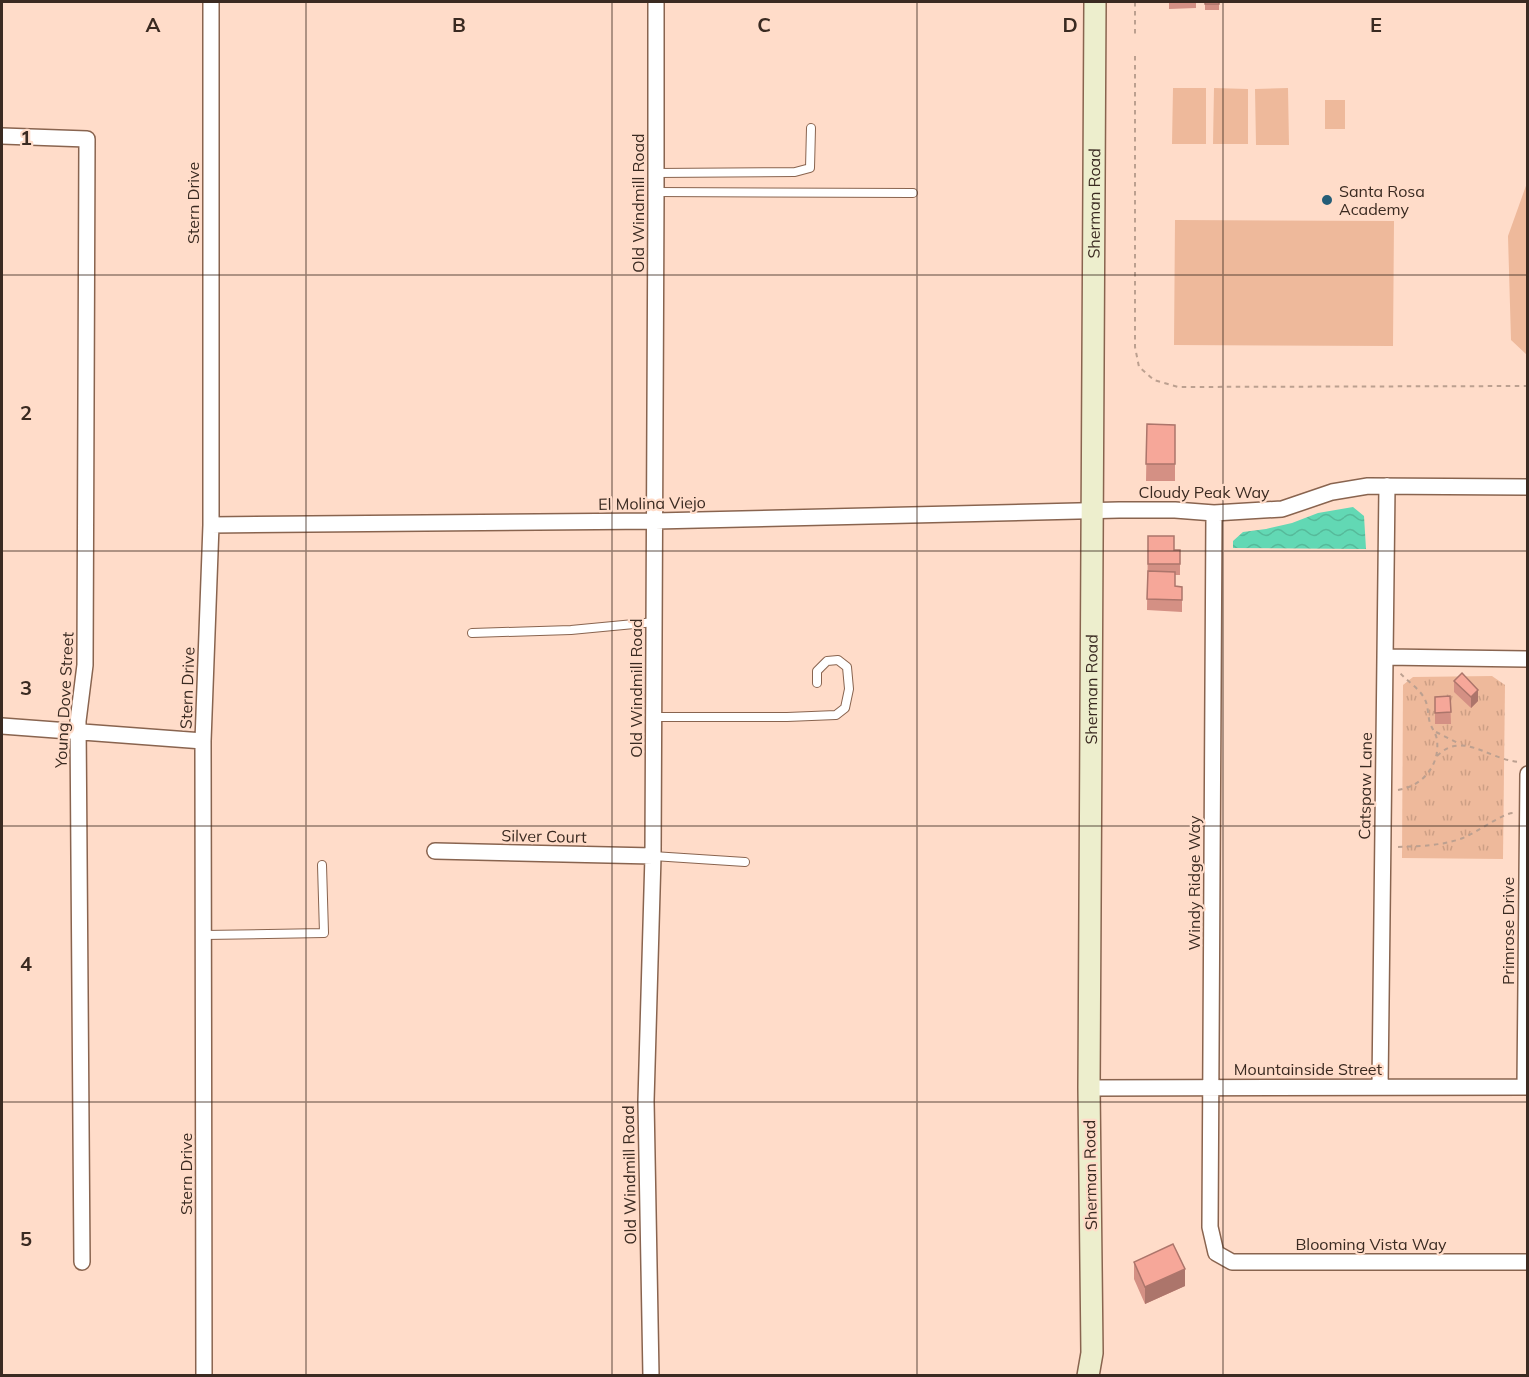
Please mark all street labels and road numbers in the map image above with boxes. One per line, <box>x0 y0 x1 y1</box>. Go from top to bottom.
street label: Old Windmill Road <box>628 133 648 273</box>
street label: Sherman Road <box>1084 148 1104 259</box>
street label: Stern Drive <box>183 162 203 244</box>
street label: Cloudy Peak Way <box>1138 482 1270 502</box>
street label: El Molina Viejo <box>598 492 706 514</box>
street label: Old Windmill Road <box>626 618 646 758</box>
street label: Young Dove Street <box>50 631 78 770</box>
street label: Sherman Road <box>1081 634 1102 745</box>
street label: Stern Drive <box>176 647 198 729</box>
street label: Catspaw Lane <box>1354 732 1376 840</box>
street label: Windy Ridge Way <box>1184 815 1204 951</box>
street label: Silver Court <box>501 825 587 847</box>
street label: Primrose Drive <box>1498 877 1518 985</box>
street label: Mountainside Street <box>1234 1059 1383 1079</box>
street label: Old Windmill Road <box>618 1105 640 1245</box>
street label: Sherman Road <box>1079 1120 1101 1230</box>
street label: Stern Drive <box>176 1133 196 1215</box>
street label: Blooming Vista Way <box>1295 1234 1447 1254</box>

